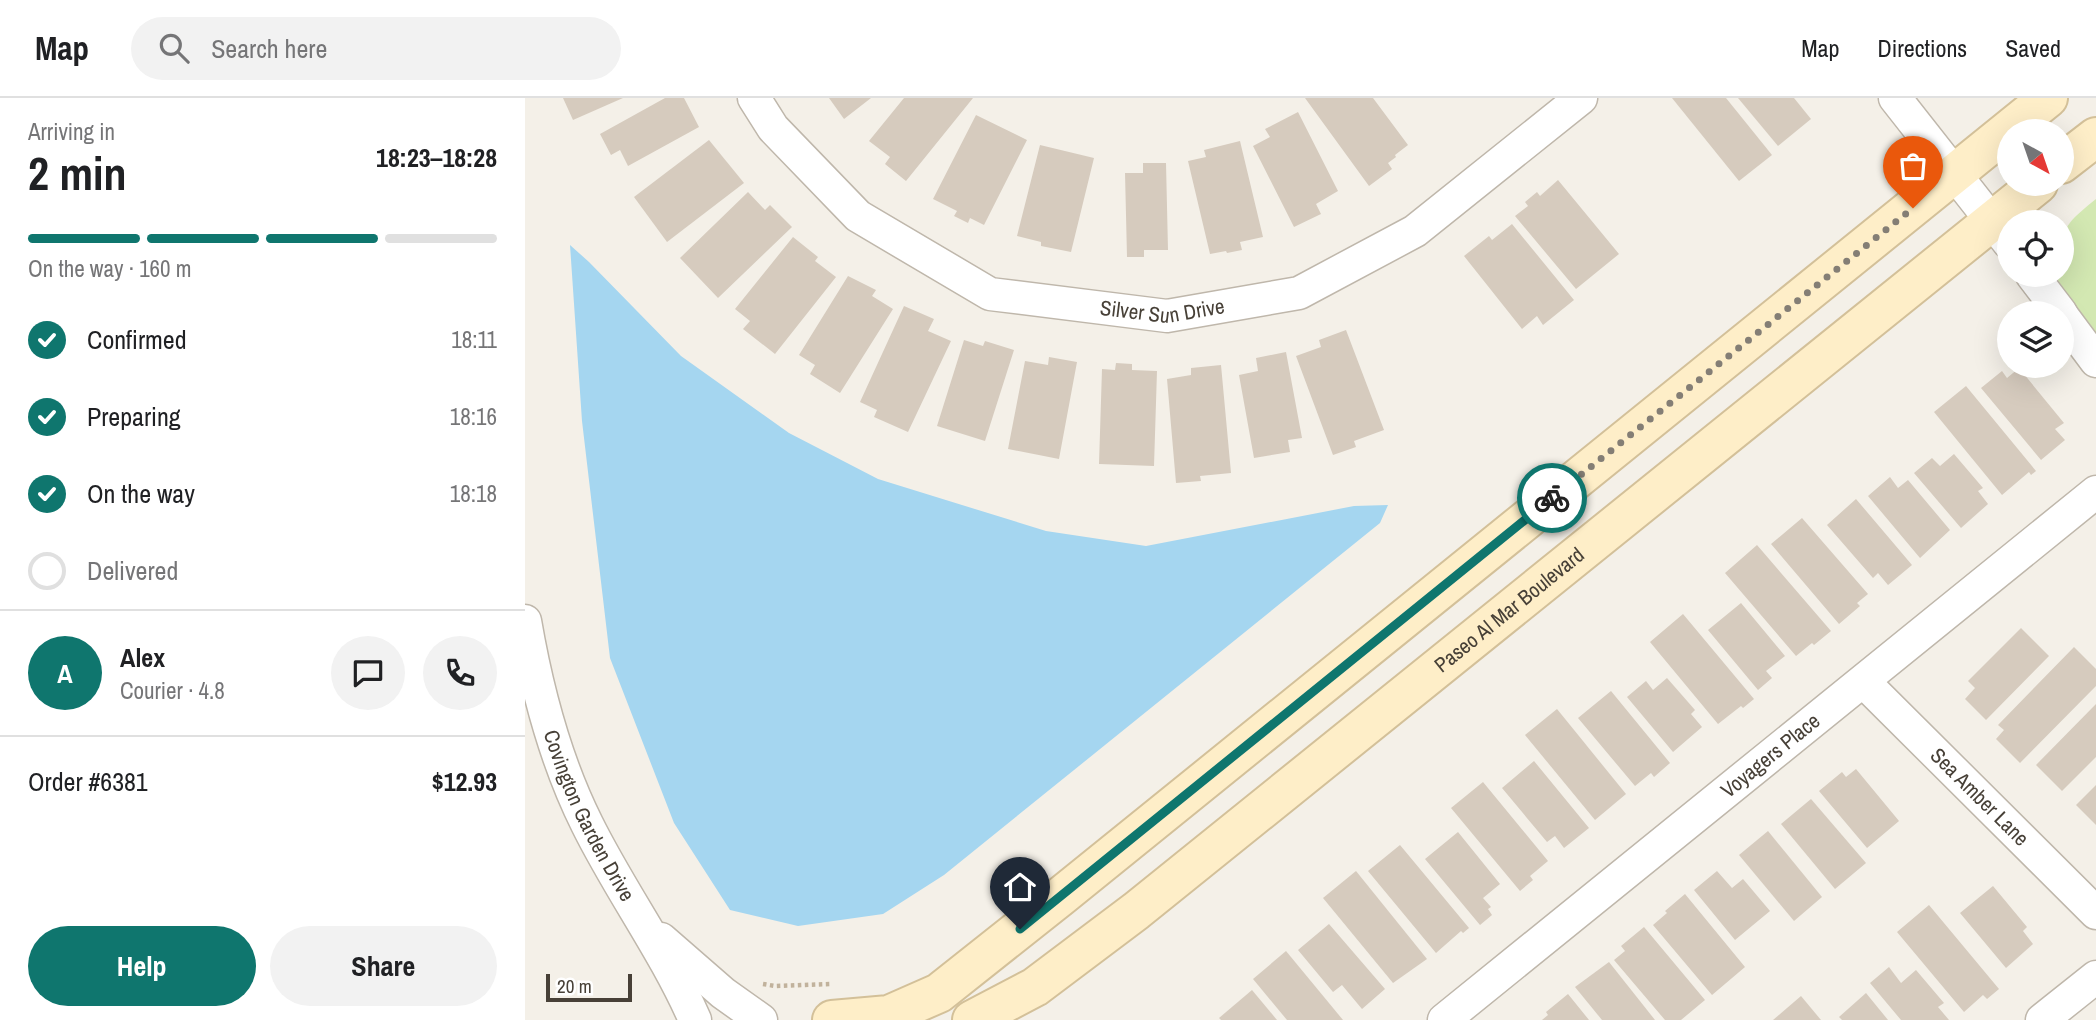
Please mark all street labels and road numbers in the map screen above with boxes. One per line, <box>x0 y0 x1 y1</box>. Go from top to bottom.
street label: Silver Sun Drive <box>1099 291 1227 330</box>
street label: Paseo Al Mar Boulevard <box>1428 540 1590 679</box>
street label: Voyagers Place <box>1714 706 1826 804</box>
street label: Covington Garden Drive <box>537 726 642 907</box>
street label: Sea Amber Lane <box>1924 741 2036 852</box>

